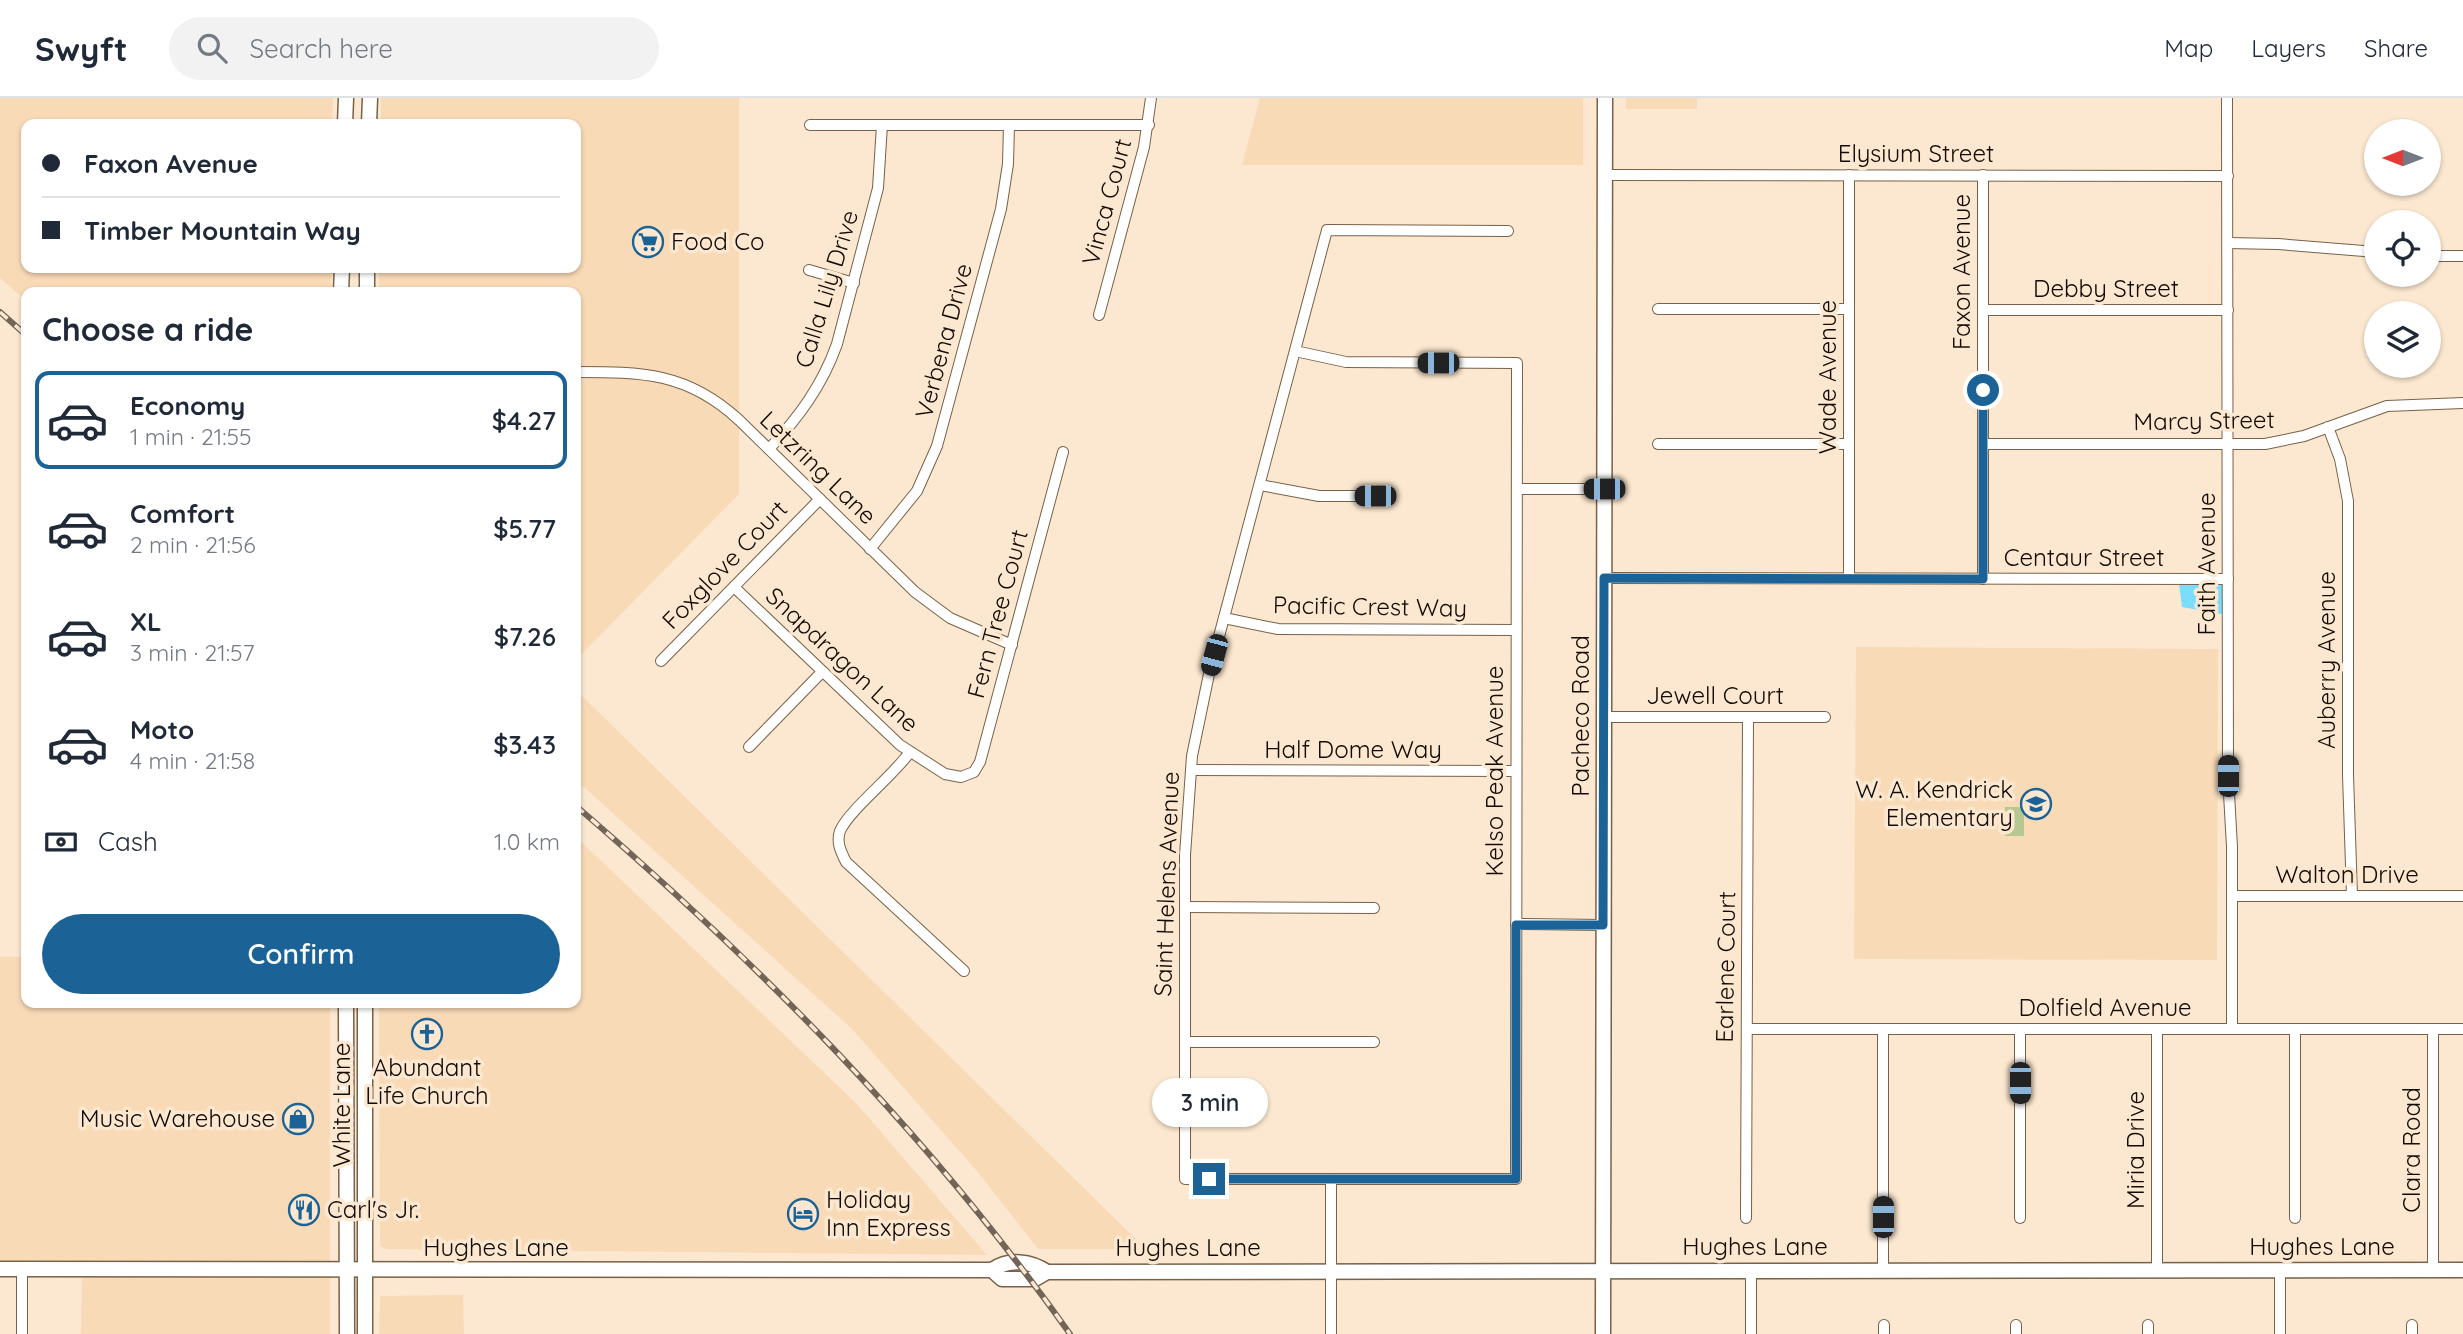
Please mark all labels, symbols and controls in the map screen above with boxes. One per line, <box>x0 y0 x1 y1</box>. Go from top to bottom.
search box <box>169 17 659 80</box>
text: Swyft <box>35 28 127 69</box>
icon: search <box>193 29 231 67</box>
text: Search here <box>249 32 393 65</box>
text: Map <box>2164 33 2213 63</box>
text: Layers <box>2251 33 2326 63</box>
text: Share <box>2364 33 2428 63</box>
north arrow <box>2364 119 2441 196</box>
map controls <box>2364 119 2441 378</box>
street label: Vinca Court <box>1075 135 1137 268</box>
street label: Elysium Street <box>1838 138 1994 168</box>
text: Faxon Avenue <box>84 147 258 180</box>
street label: Faxon Avenue <box>1946 194 1976 350</box>
street label: Calla Lily Drive <box>788 206 864 371</box>
button: locate <box>2364 210 2441 287</box>
text: Timber Mountain Way <box>84 214 361 247</box>
supermarket icon: Food Co <box>631 225 665 259</box>
place label: Food Co <box>671 226 764 256</box>
street label: Verbena Drive <box>908 260 978 421</box>
street label: Debby Street <box>2033 273 2179 303</box>
street label: Wade Avenue <box>1812 300 1842 454</box>
button: layers <box>2364 301 2441 378</box>
text: Choose a ride <box>42 309 254 349</box>
car <box>1418 353 1460 374</box>
route start <box>1967 374 1999 406</box>
icon: car <box>46 389 109 452</box>
text: Economy <box>130 389 245 422</box>
text: $4.27 <box>492 404 556 437</box>
street label: Letzring Lane <box>754 404 883 530</box>
street label: Marcy Street <box>2133 404 2275 436</box>
text: 1 min · 21:55 <box>130 422 252 451</box>
car <box>1584 479 1626 500</box>
car <box>1355 486 1397 507</box>
street label: Faith Avenue <box>2191 492 2221 636</box>
street label: Foxglove Court <box>655 494 793 635</box>
icon: car <box>46 497 109 560</box>
text: Comfort <box>130 497 235 530</box>
text: $5.77 <box>493 512 556 545</box>
street label: Fern Tree Court <box>960 526 1034 701</box>
text: 2 min · 21:56 <box>130 530 256 559</box>
street label: Centaur Street <box>2004 542 2164 572</box>
street label: Auberry Avenue <box>2311 571 2341 749</box>
street label: Snapdragon Lane <box>760 581 926 738</box>
street label: Pacific Crest Way <box>1273 589 1467 623</box>
icon: car <box>46 605 109 668</box>
text: XL <box>130 605 162 638</box>
text: $7.26 <box>494 620 556 653</box>
car <box>1199 632 1230 678</box>
street label: Pacheco Road <box>1565 635 1595 797</box>
text: 3 min · 21:57 <box>130 638 254 667</box>
street label: Kelso Peak Avenue <box>1479 666 1509 876</box>
street label: Jewell Court <box>1646 680 1784 710</box>
icon: car <box>46 713 109 776</box>
text: Moto <box>130 713 194 746</box>
text: $3.43 <box>493 728 556 761</box>
street label: Half Dome Way <box>1264 734 1442 764</box>
text: 4 min · 21:58 <box>130 746 255 775</box>
car <box>2218 755 2239 797</box>
street label: Saint Helens Avenue <box>1147 771 1185 997</box>
place label: W. A. Kendrick Elementary <box>1855 774 2013 832</box>
school or university icon: W. A. Kendrick Elementary <box>2019 787 2053 821</box>
icon: cash <box>42 823 80 861</box>
text: Cash <box>98 825 158 858</box>
text: 1.0 km <box>494 827 560 856</box>
street label: Walton Drive <box>2275 859 2419 889</box>
street label: Earlene Court <box>1709 891 1741 1043</box>
button: Confirm <box>42 914 560 994</box>
street label: Dolfield Avenue <box>2018 992 2192 1022</box>
church icon: Abundant Life Church <box>410 1017 444 1051</box>
street label: White Lane <box>326 1043 356 1167</box>
place label: Abundant Life Church <box>365 1052 489 1110</box>
car <box>2010 1062 2031 1104</box>
callout: 3 min <box>1151 1077 1267 1126</box>
street label: Clara Road <box>2396 1087 2426 1213</box>
text: 3 min <box>1181 1088 1239 1117</box>
street label: Miria Drive <box>2120 1091 2150 1209</box>
shop icon: Music Warehouse <box>281 1102 315 1136</box>
place label: Music Warehouse <box>80 1103 275 1133</box>
route end <box>1193 1163 1225 1195</box>
place label: Holiday Inn Express <box>826 1184 951 1242</box>
restaurant icon: Carl's Jr. <box>287 1193 321 1227</box>
place label: Carl's Jr. <box>327 1194 419 1224</box>
car <box>1873 1196 1894 1238</box>
hotel icon: Holiday Inn Express <box>786 1197 820 1231</box>
street label: Hughes Lane <box>1682 1231 1828 1261</box>
street label: Hughes Lane <box>2249 1231 2395 1261</box>
street label: Hughes Lane <box>423 1232 569 1262</box>
street label: Hughes Lane <box>1115 1232 1261 1262</box>

